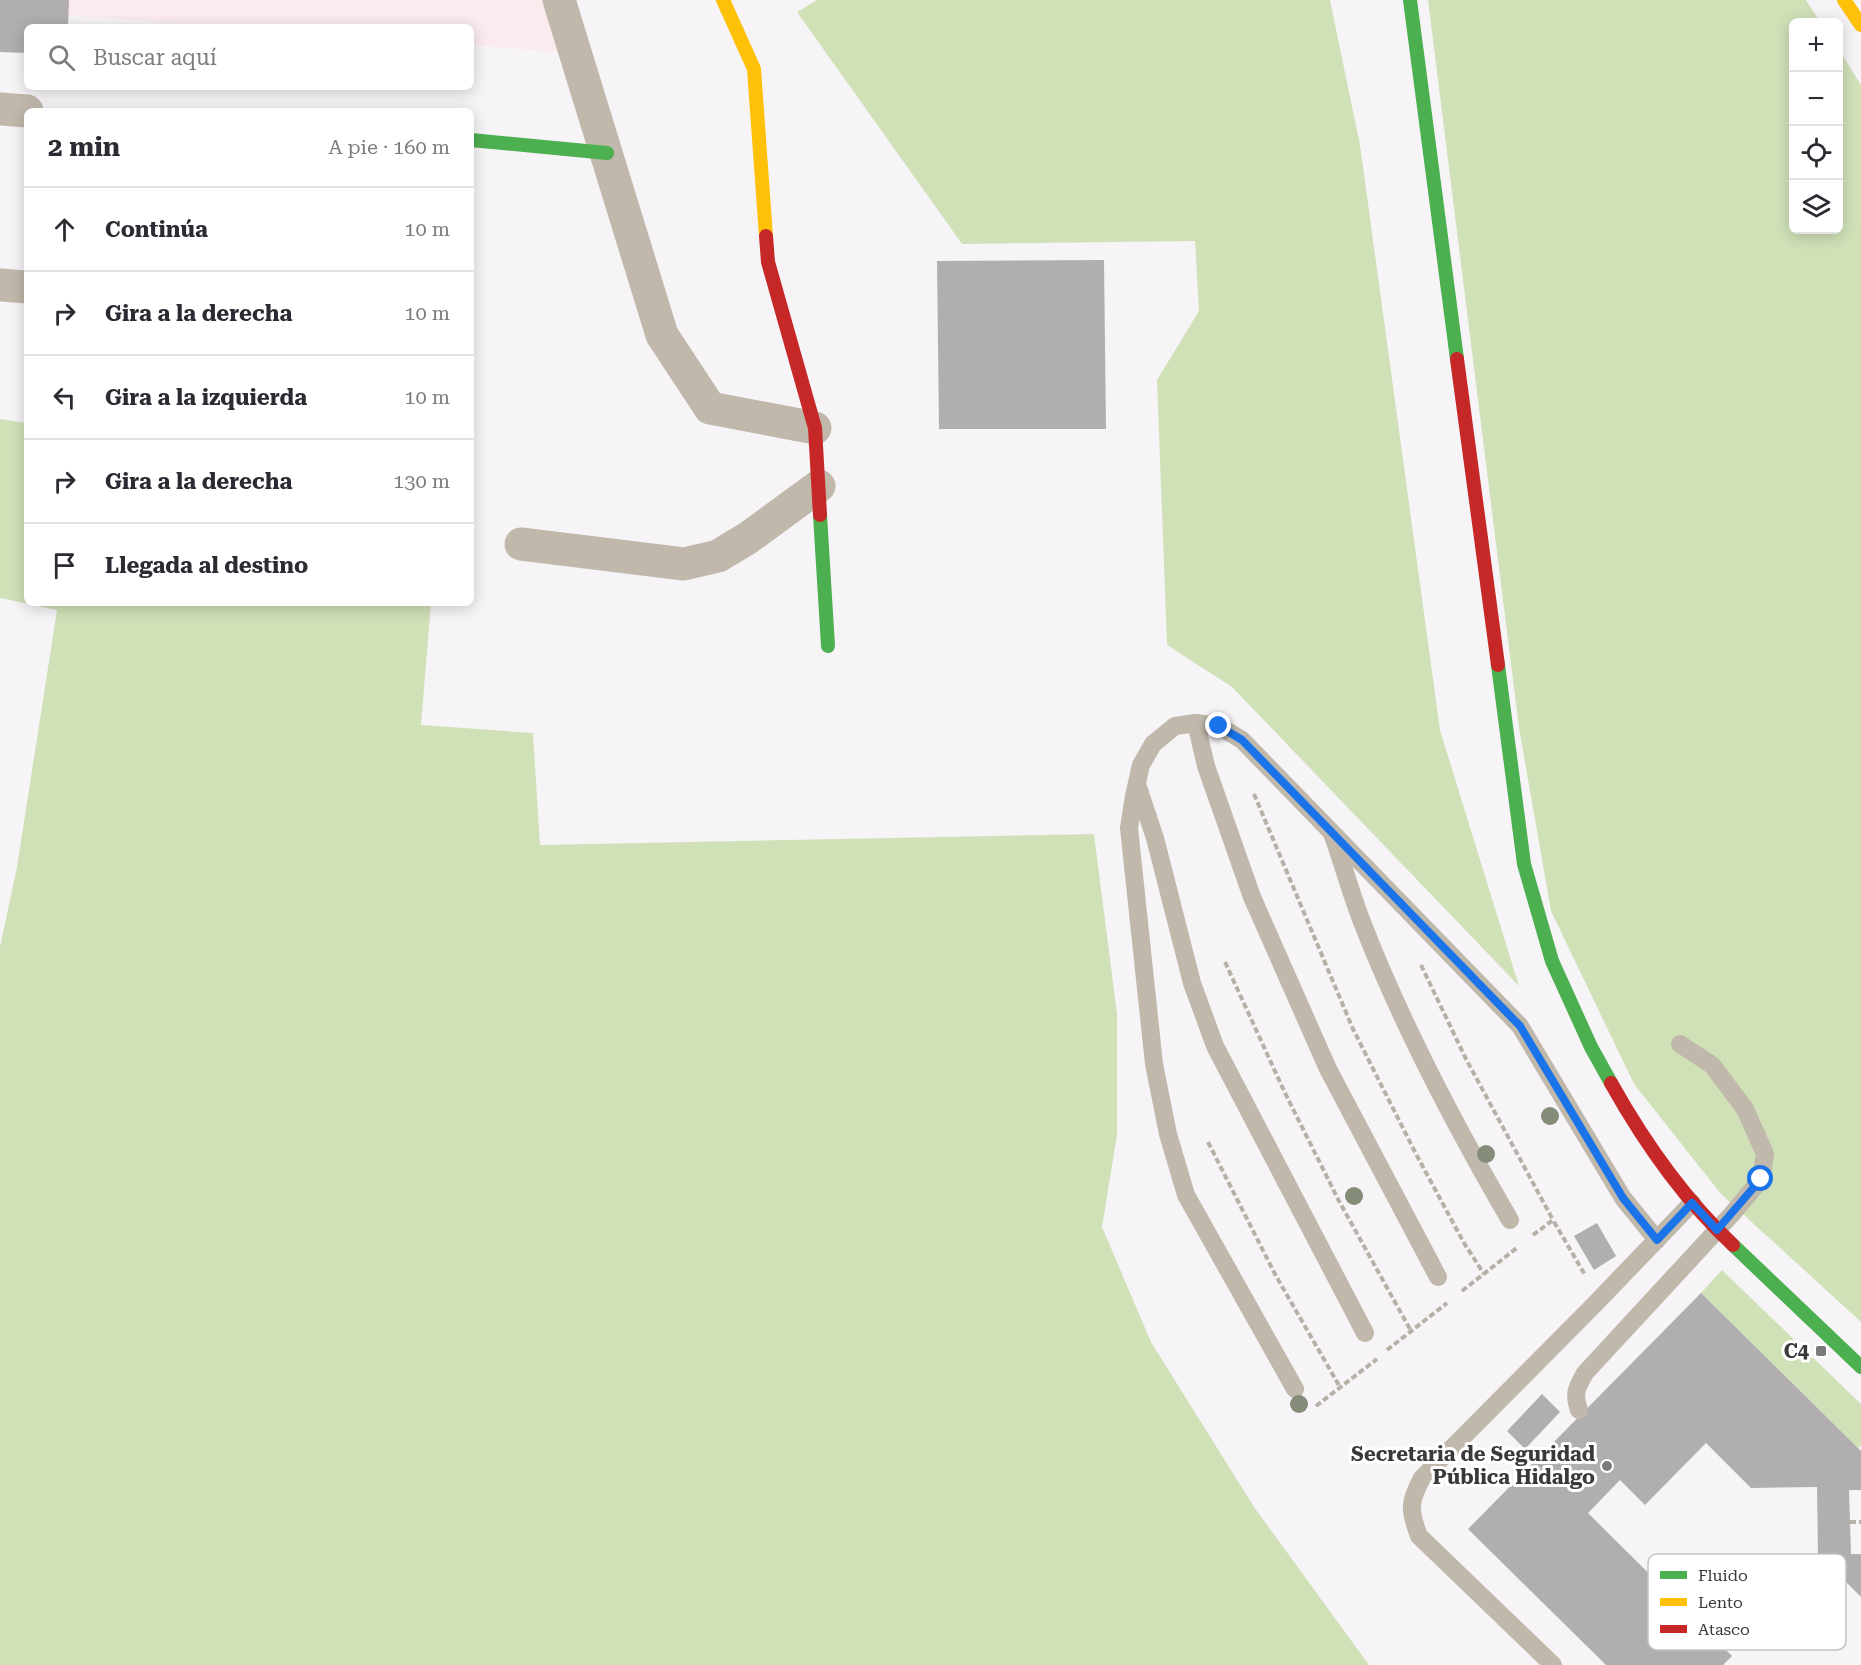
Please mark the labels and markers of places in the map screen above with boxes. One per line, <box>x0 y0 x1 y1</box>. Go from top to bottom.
place label: C4 <box>1784 1339 1810 1363</box>
marker: C4 <box>1814 1344 1828 1358</box>
place label: Secretaria de Seguridad Pública Hidalgo <box>1351 1442 1596 1489</box>
marker: Secretaria de Seguridad Pública Hidalgo <box>1600 1459 1614 1473</box>

